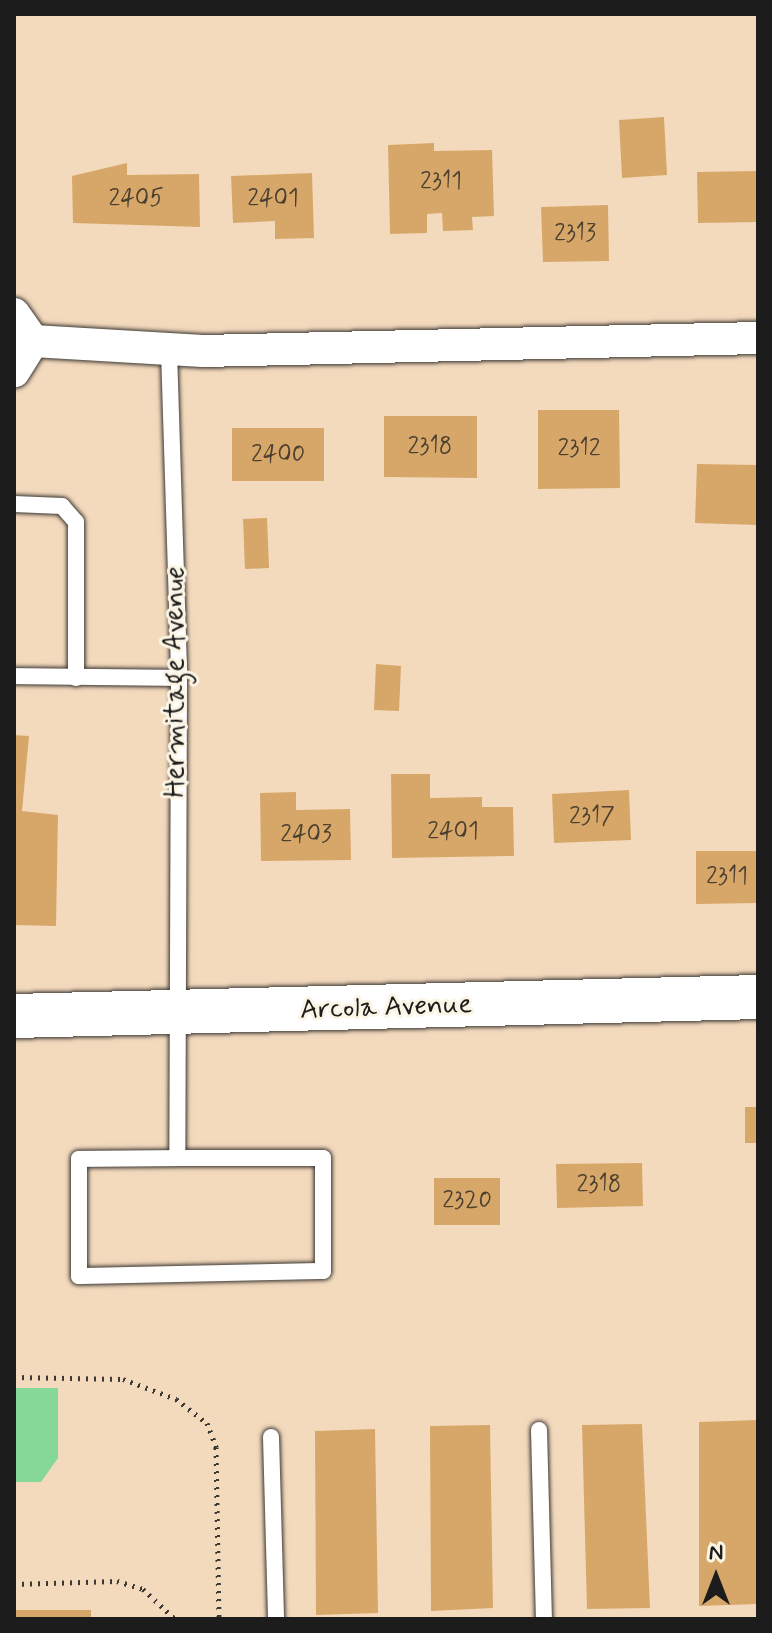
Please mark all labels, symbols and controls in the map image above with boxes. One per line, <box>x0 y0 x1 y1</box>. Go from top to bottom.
house number: 2311 <box>420 168 462 196</box>
house number: 2405 <box>108 185 164 213</box>
house number: 2401 <box>247 185 299 213</box>
house number: 2313 <box>554 220 596 248</box>
house number: 2318 <box>408 433 452 461</box>
house number: 2312 <box>557 435 601 463</box>
house number: 2400 <box>251 441 305 469</box>
street label: Hermitage Avenue <box>159 565 193 799</box>
house number: 2317 <box>569 803 615 831</box>
house number: 2401 <box>427 818 479 846</box>
house number: 2403 <box>280 821 332 849</box>
house number: 2311 <box>706 863 748 891</box>
street label: Arcola Avenue <box>299 988 473 1028</box>
house number: 2318 <box>577 1171 621 1199</box>
house number: 2320 <box>442 1187 492 1215</box>
north arrow <box>676 1537 756 1617</box>
text: N <box>709 1539 723 1567</box>

